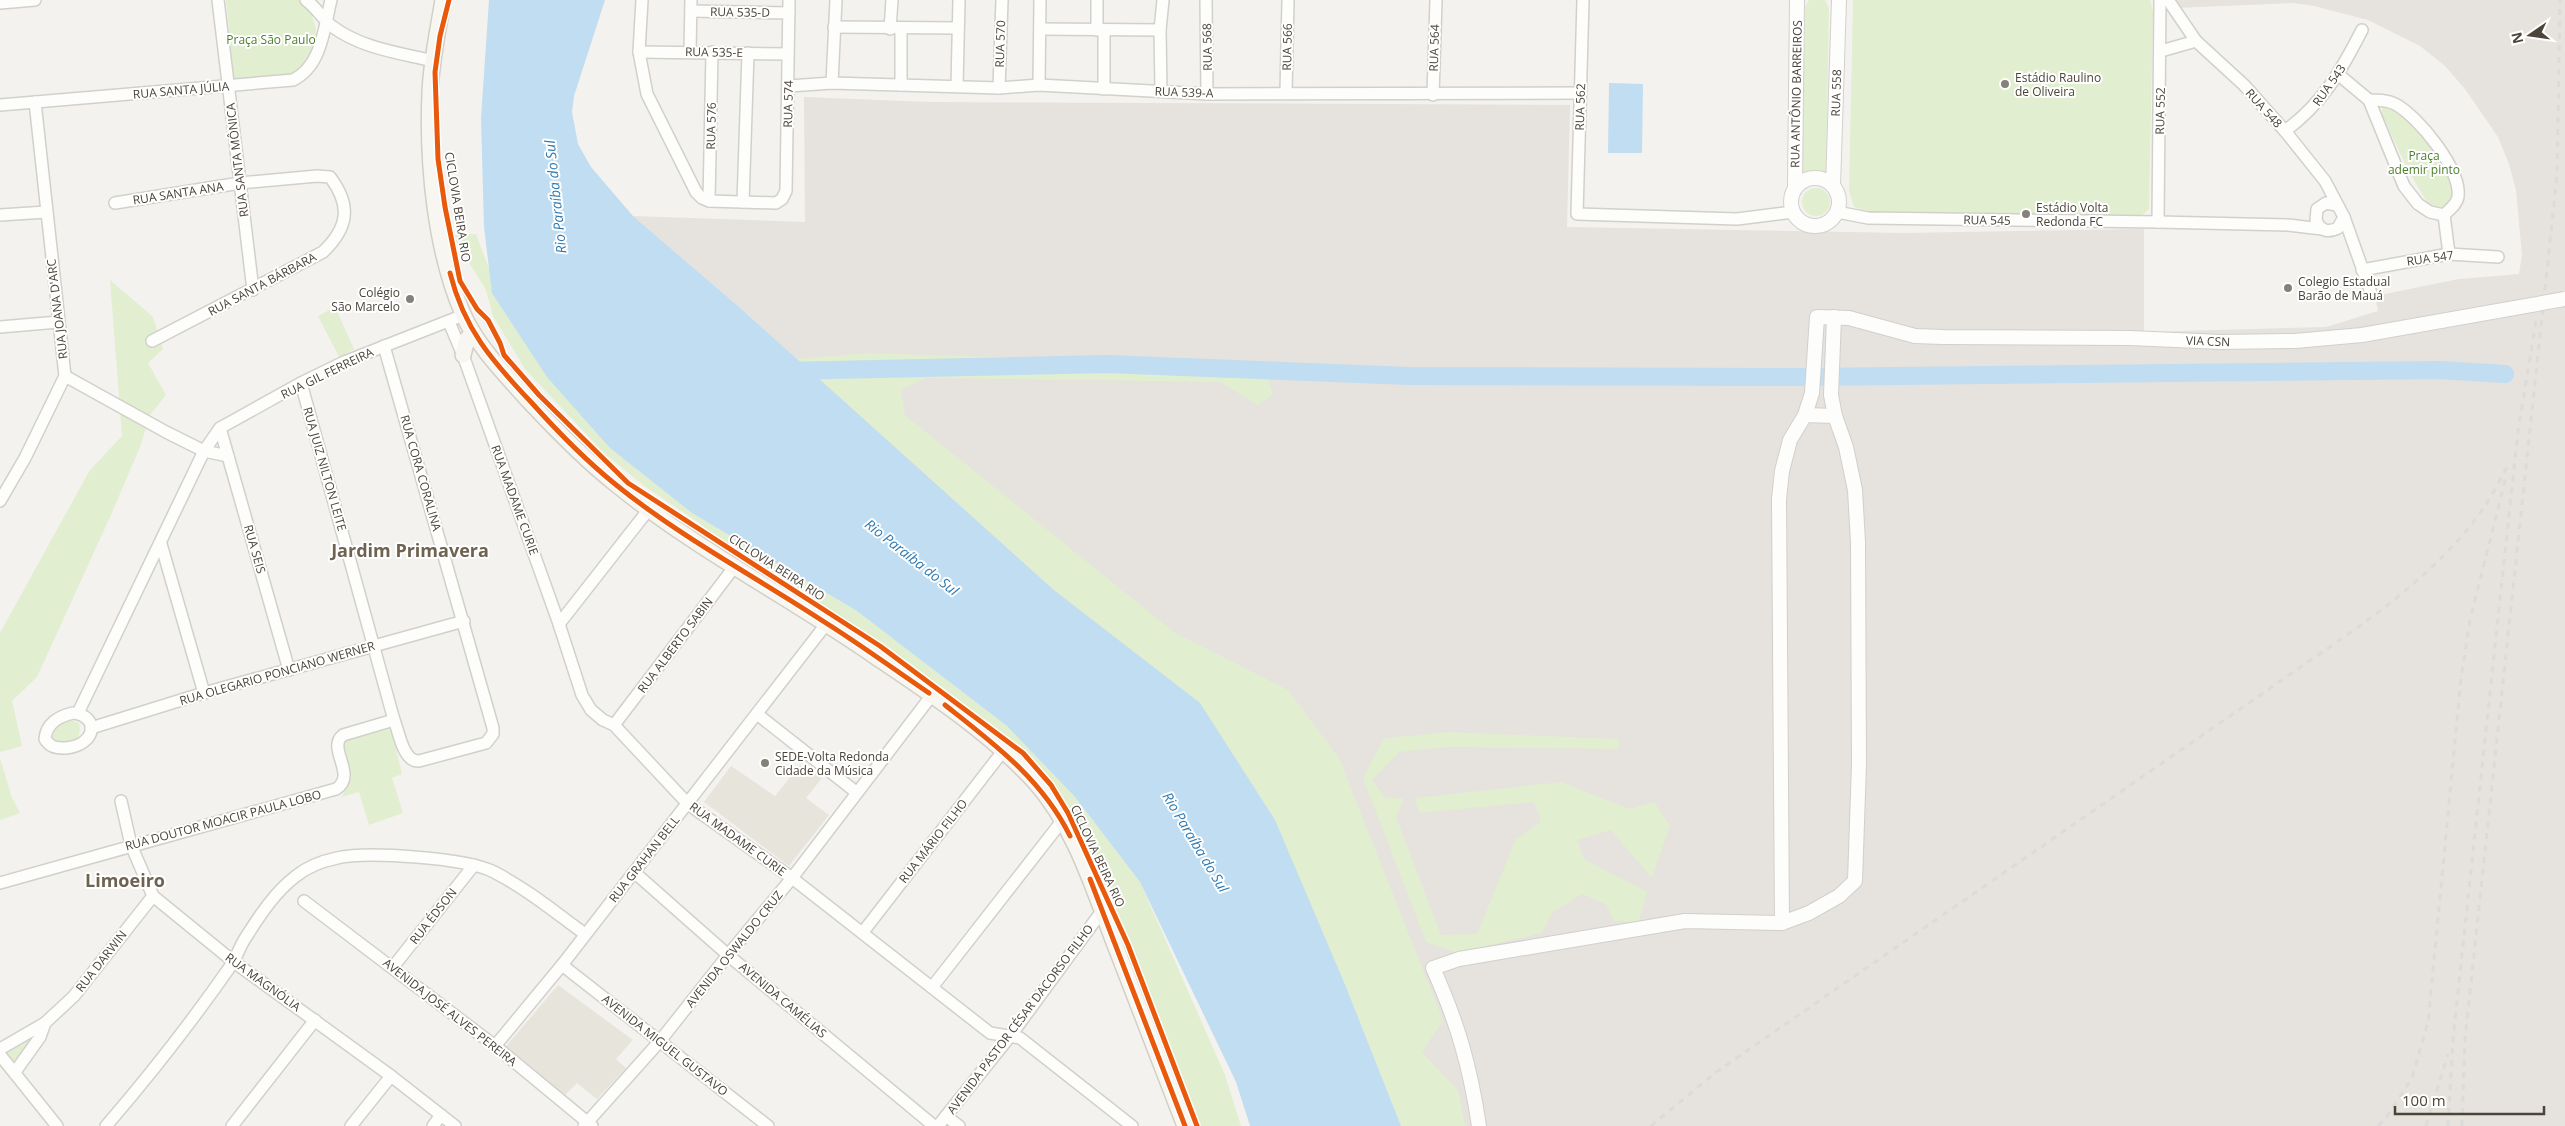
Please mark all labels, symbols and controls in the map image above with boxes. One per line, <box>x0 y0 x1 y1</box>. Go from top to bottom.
street label: RUA 535-D <box>710 3 770 21</box>
north arrow <box>2505 10 2555 60</box>
street label: RUA 570 <box>991 20 1009 68</box>
street label: RUA ANTÔNIO BARREIROS <box>1786 20 1806 168</box>
street label: RUA 568 <box>1198 23 1216 71</box>
street label: RUA 566 <box>1278 23 1296 71</box>
street label: RUA 564 <box>1425 24 1443 72</box>
text: N <box>2506 30 2527 46</box>
park label: Praça São Paulo <box>226 31 316 48</box>
street label: RUA 535-E <box>685 43 743 61</box>
street label: RUA 543 <box>2308 61 2350 109</box>
street label: RUA 558 <box>1827 69 1845 117</box>
place label: Estádio Raulino de Oliveira <box>2015 69 2101 100</box>
street label: RUA SANTA JÚLIA <box>132 77 230 103</box>
marker: Estádio Raulino de Oliveira <box>1999 78 2011 90</box>
street label: RUA 574 <box>779 80 797 128</box>
street label: RUA 539-A <box>1154 82 1214 102</box>
street label: RUA 562 <box>1571 83 1589 131</box>
street label: RUA 548 <box>2242 85 2286 131</box>
street label: RUA 552 <box>2151 87 2169 135</box>
street label: RUA SANTA MÔNICA <box>222 101 252 218</box>
street label: RUA 576 <box>702 102 720 150</box>
water label: Rio Paraíba do Sul <box>540 139 570 255</box>
park label: Praça ademir pinto <box>2388 147 2460 178</box>
street label: CICLOVIA BEIRA RIO <box>441 151 475 263</box>
street label: RUA SANTA ANA <box>131 177 225 209</box>
place label: Estádio Volta Redonda FC <box>2036 199 2108 230</box>
marker: Estádio Volta Redonda FC <box>2020 208 2032 220</box>
street label: RUA 545 <box>1963 211 2011 229</box>
street label: RUA 547 <box>2405 246 2455 270</box>
street label: RUA SANTA BÁRBARA <box>205 248 320 320</box>
street label: RUA JOANA D'ARC <box>42 258 72 360</box>
place label: Colegio Estadual Barão de Mauá <box>2298 273 2390 304</box>
marker: Colegio Estadual Barão de Mauá <box>2282 282 2294 294</box>
place label: Colégio São Marcelo <box>331 284 400 315</box>
marker: Colégio São Marcelo <box>404 293 416 305</box>
street label: VIA CSN <box>2186 332 2230 350</box>
street label: RUA GIL FERREIRA <box>278 343 376 403</box>
street label: RUA JUIZ NILTON LEITE <box>299 405 351 533</box>
street label: RUA CORA CORALINA <box>396 413 446 533</box>
street label: RUA MADAME CURIE <box>487 443 543 557</box>
water label: Rio Paraíba do Sul <box>861 514 963 600</box>
street label: RUA SEIS <box>240 523 270 575</box>
street label: CICLOVIA BEIRA RIO <box>726 530 828 604</box>
district label: Jardim Primavera <box>329 538 489 562</box>
street label: RUA ALBERTO SABIN <box>633 594 717 696</box>
street label: RUA OLEGARIO PONCIANO WERNER <box>177 637 377 709</box>
place label: SEDE-Volta Redonda Cidade da Música <box>775 748 889 779</box>
marker: SEDE-Volta Redonda Cidade da Música <box>759 757 771 769</box>
street label: RUA DOUTOR MOACIR PAULA LOBO <box>123 786 323 854</box>
water label: Rio Paraíba do Sul <box>1159 788 1234 896</box>
street label: RUA MÁRIO FILHO <box>895 795 971 887</box>
street label: RUA MADAME CURIE <box>686 798 790 880</box>
street label: CICLOVIA BEIRA RIO <box>1067 802 1129 910</box>
street label: RUA GRAHAN BELL <box>605 812 683 906</box>
district label: Limoeiro <box>85 868 165 892</box>
street label: RUA ÉDSON <box>406 884 460 948</box>
street label: AVENIDA OSWALDO CRUZ <box>682 887 787 1011</box>
street label: AVENIDA PASTOR CÉSAR DACORSO FILHO <box>943 921 1097 1117</box>
street label: RUA DARWIN <box>72 927 130 995</box>
street label: RUA MAGNÓLIA <box>222 949 305 1015</box>
street label: AVENIDA JOSÉ ALVES PEREIRA <box>379 954 521 1070</box>
street label: AVENIDA CAMÉLIAS <box>736 958 830 1042</box>
street label: AVENIDA MIGUEL GUSTAVO <box>598 990 732 1100</box>
scale bar <box>2395 1084 2544 1116</box>
text: 100 m <box>2402 1090 2446 1110</box>

